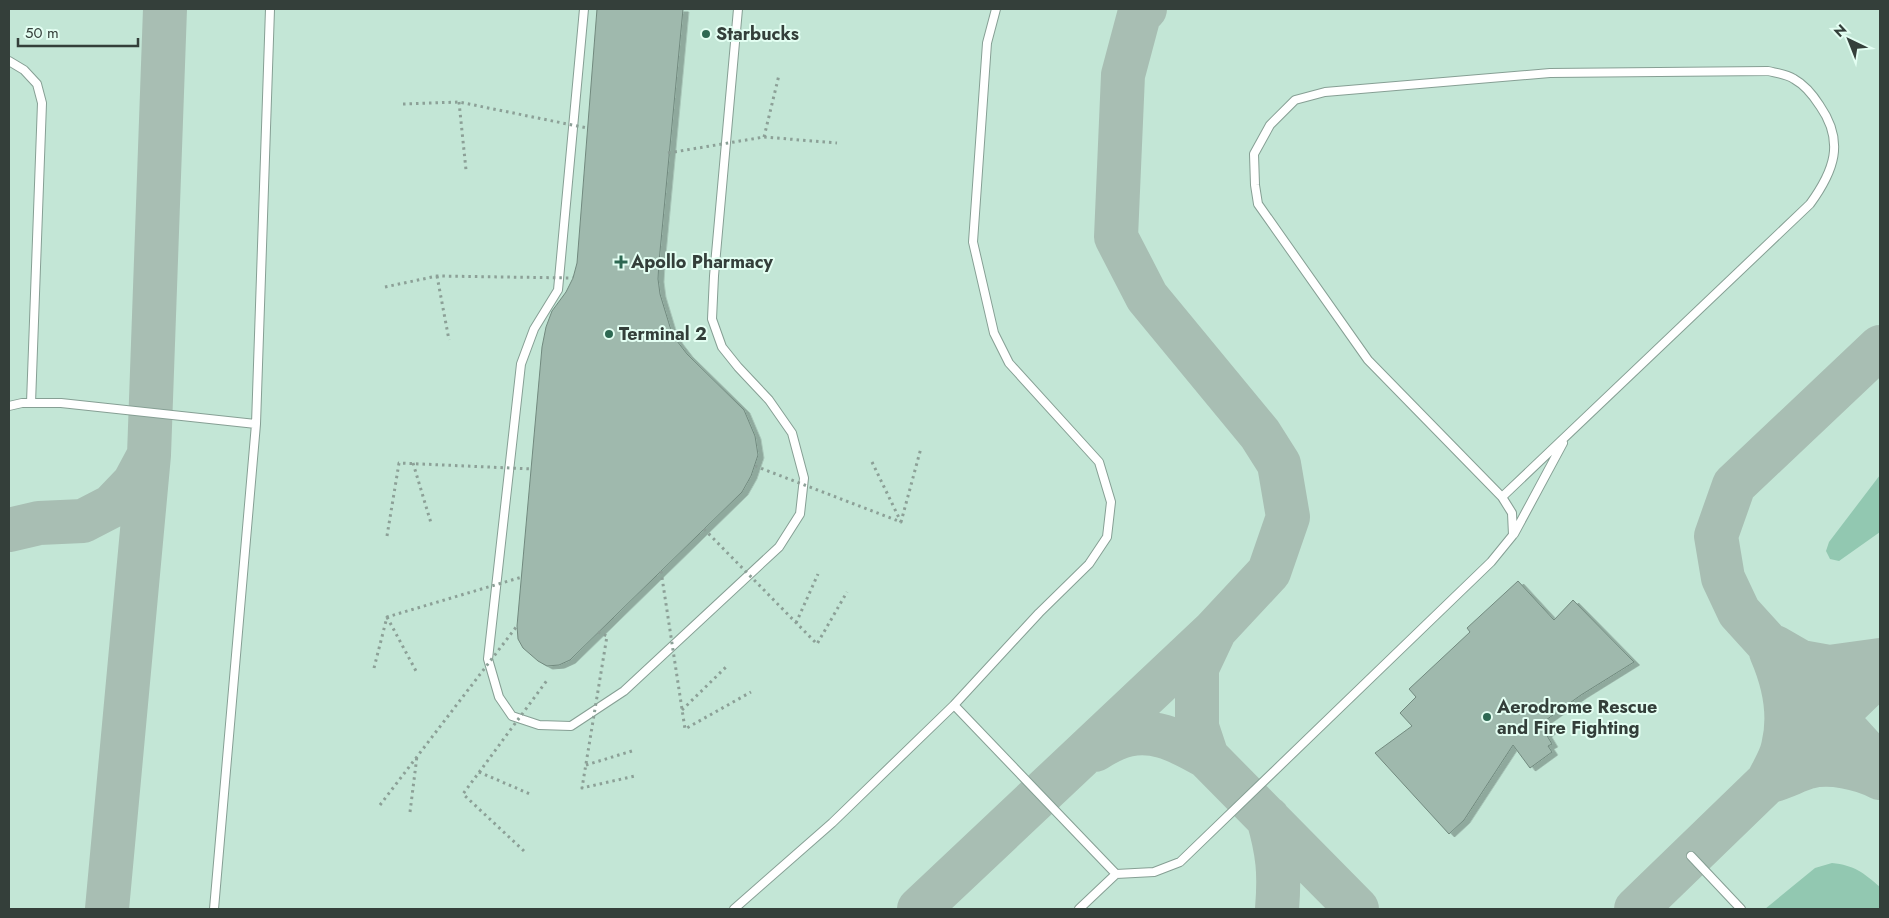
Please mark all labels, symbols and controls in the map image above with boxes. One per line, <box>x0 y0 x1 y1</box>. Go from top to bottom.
scale bar <box>18 15 138 47</box>
north arrow <box>1824 15 1874 65</box>
text: N <box>1829 19 1851 42</box>
place label: Starbucks <box>716 21 799 47</box>
text: 50 m <box>25 22 59 44</box>
marker: Starbucks <box>700 28 712 40</box>
place label: Apollo Pharmacy <box>630 249 774 275</box>
marker: Apollo Pharmacy <box>615 256 627 268</box>
place label: Terminal 2 <box>619 321 707 347</box>
marker: Terminal 2 <box>603 328 615 340</box>
place label: Aerodrome Rescue and Fire Fighting <box>1496 694 1657 741</box>
marker: Aerodrome Rescue and Fire Fighting <box>1481 711 1493 723</box>

